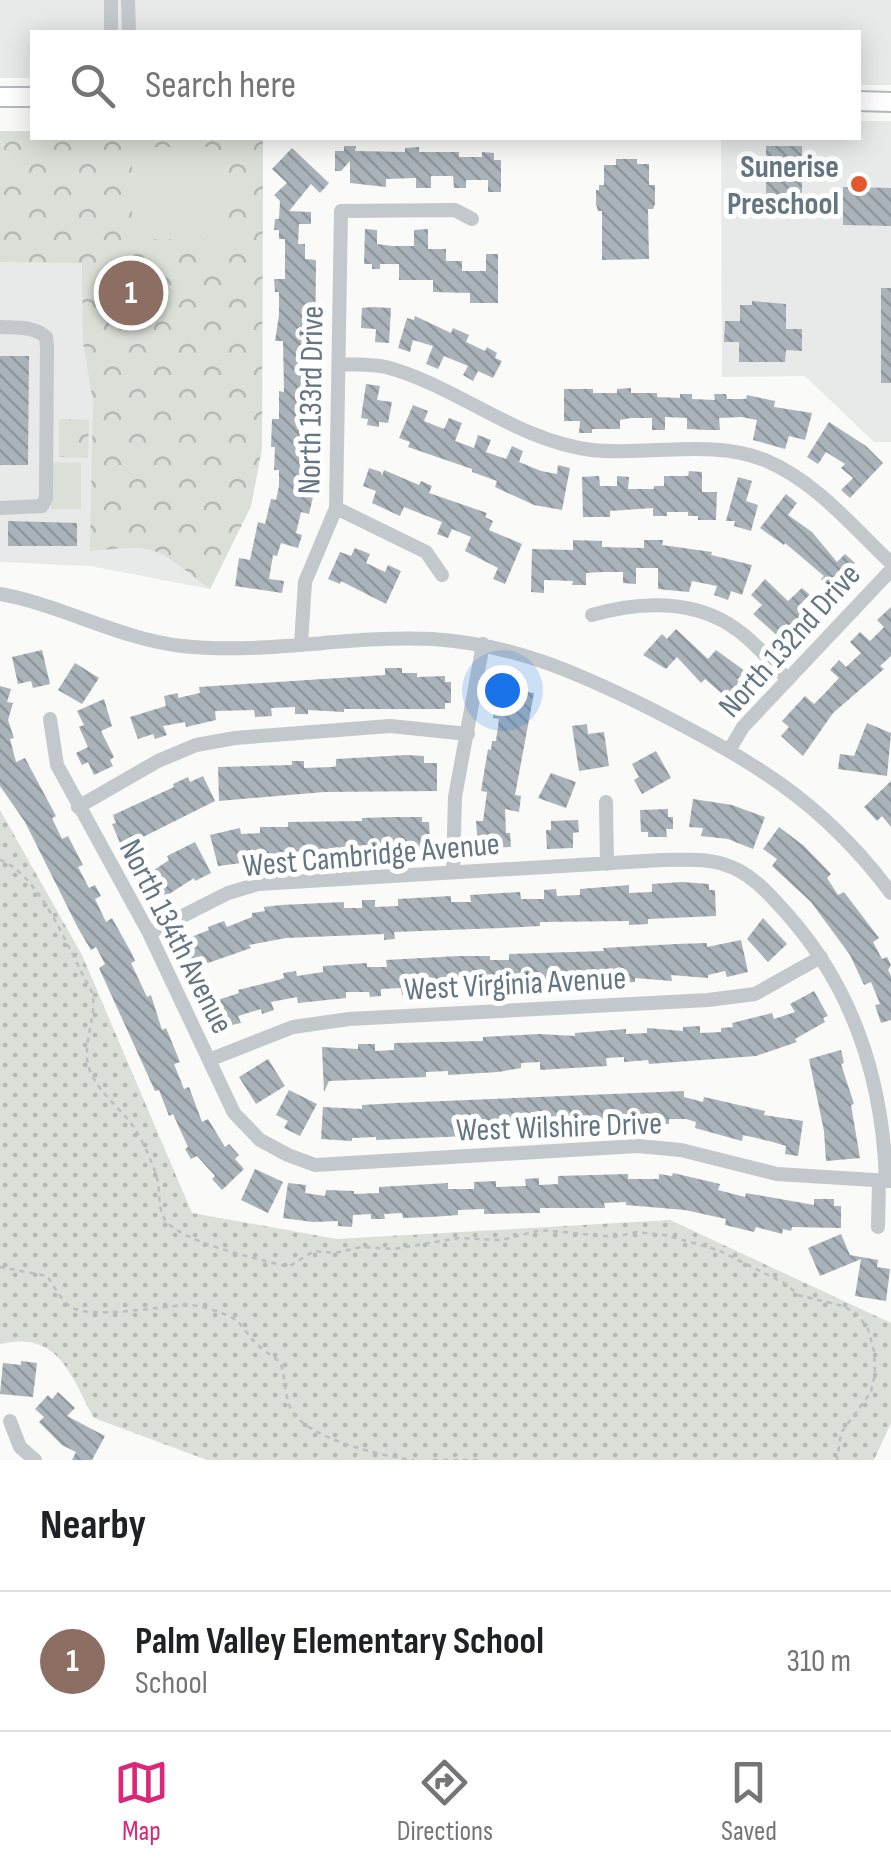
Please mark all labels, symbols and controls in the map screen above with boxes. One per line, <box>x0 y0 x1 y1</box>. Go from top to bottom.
search box <box>30 30 861 140</box>
icon: search <box>65 58 120 113</box>
text: Search here <box>145 63 296 108</box>
place label: Sunerise Preschool <box>727 148 839 224</box>
marker: Sunerise Preschool <box>848 173 870 195</box>
pin: 1 <box>98 256 164 330</box>
street label: North 133rd Drive <box>290 305 333 495</box>
street label: North 132nd Drive <box>711 556 869 726</box>
your location <box>477 665 528 716</box>
street label: West Cambridge Avenue <box>241 825 501 886</box>
street label: North 134th Avenue <box>110 833 241 1040</box>
street label: West Virginia Avenue <box>403 959 627 1010</box>
street label: West Wilshire Drive <box>456 1104 663 1151</box>
text: Nearby <box>40 1500 146 1551</box>
text: Palm Valley Elementary School <box>135 1619 544 1664</box>
text: 1 <box>66 1642 79 1681</box>
text: 310 m <box>786 1642 851 1681</box>
text: School <box>135 1664 208 1703</box>
tab: Map <box>114 1755 169 1848</box>
tab: Directions <box>397 1755 493 1848</box>
tab: Saved <box>721 1755 777 1848</box>

